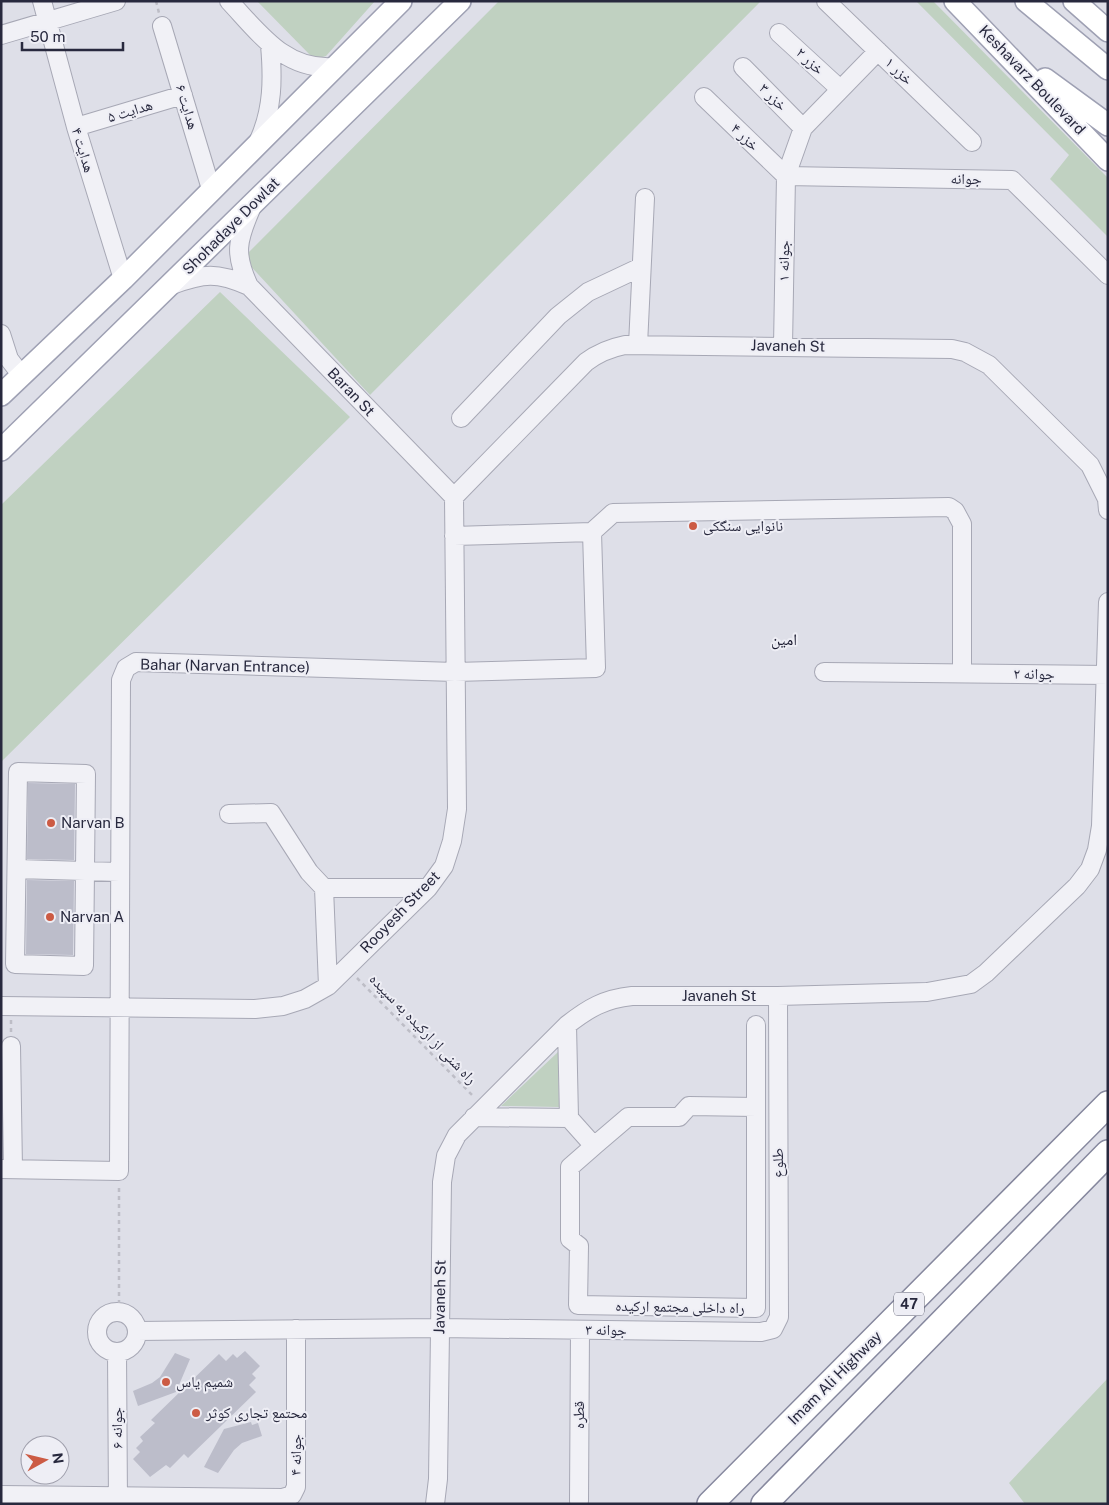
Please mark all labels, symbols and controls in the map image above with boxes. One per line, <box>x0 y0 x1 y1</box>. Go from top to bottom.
scale bar <box>22 20 124 52</box>
street label: Keshavarz Boulevard <box>976 21 1089 138</box>
text: 50 m <box>30 28 65 45</box>
street label: خزر ۲ <box>792 44 828 79</box>
street label: خزر ۱ <box>881 53 917 89</box>
street label: خزر ۳ <box>755 79 791 115</box>
street label: هدایت ۶ <box>172 82 202 131</box>
street label: هدایت ۵ <box>105 96 154 126</box>
street label: خزر ۴ <box>727 119 763 155</box>
street label: هدایت ۴ <box>68 125 98 174</box>
street label: جوانه <box>950 170 982 188</box>
street label: Shohadaye Dowlat <box>179 174 283 278</box>
street label: جوانه ۱ <box>775 240 793 282</box>
street label: Javaneh St <box>751 336 826 355</box>
street label: Baran St <box>324 364 378 419</box>
place label: نانوایی سنگکی <box>703 517 783 536</box>
marker: نانوایی سنگکی <box>687 520 699 532</box>
district label: امین <box>771 630 797 650</box>
street label: Bahar (Narvan Entrance) <box>140 656 310 675</box>
street label: جوانه ۲ <box>1013 665 1055 683</box>
place label: Narvan B <box>61 814 125 831</box>
marker: Narvan B <box>45 817 57 829</box>
street label: Rooyesh Street <box>356 867 443 956</box>
place label: Narvan A <box>60 908 125 925</box>
marker: Narvan A <box>44 911 56 923</box>
street label: راه شنی از ارکیده به سپیده <box>365 970 481 1089</box>
street label: Javaneh St <box>682 987 756 1004</box>
street label: طلوع <box>769 1148 788 1178</box>
street label: Javaneh St <box>430 1259 449 1334</box>
road number: 47 <box>894 1292 924 1316</box>
street label: راه داخلی مجتمع ارکیده <box>615 1297 745 1318</box>
street label: جوانه ۳ <box>585 1321 627 1339</box>
street label: Imam Ali Highway <box>784 1327 885 1428</box>
place label: شمیم یاس <box>176 1373 233 1392</box>
marker: شمیم یاس <box>160 1376 172 1388</box>
street label: قطره <box>570 1401 588 1429</box>
place label: محتمع تجاری کوثر <box>205 1404 307 1423</box>
street label: جوانه ۶ <box>108 1407 126 1449</box>
marker: محتمع تجاری کوثر <box>190 1407 202 1419</box>
street label: جوانه ۴ <box>287 1434 305 1476</box>
north arrow <box>20 1435 70 1485</box>
text: N <box>49 1452 67 1465</box>

